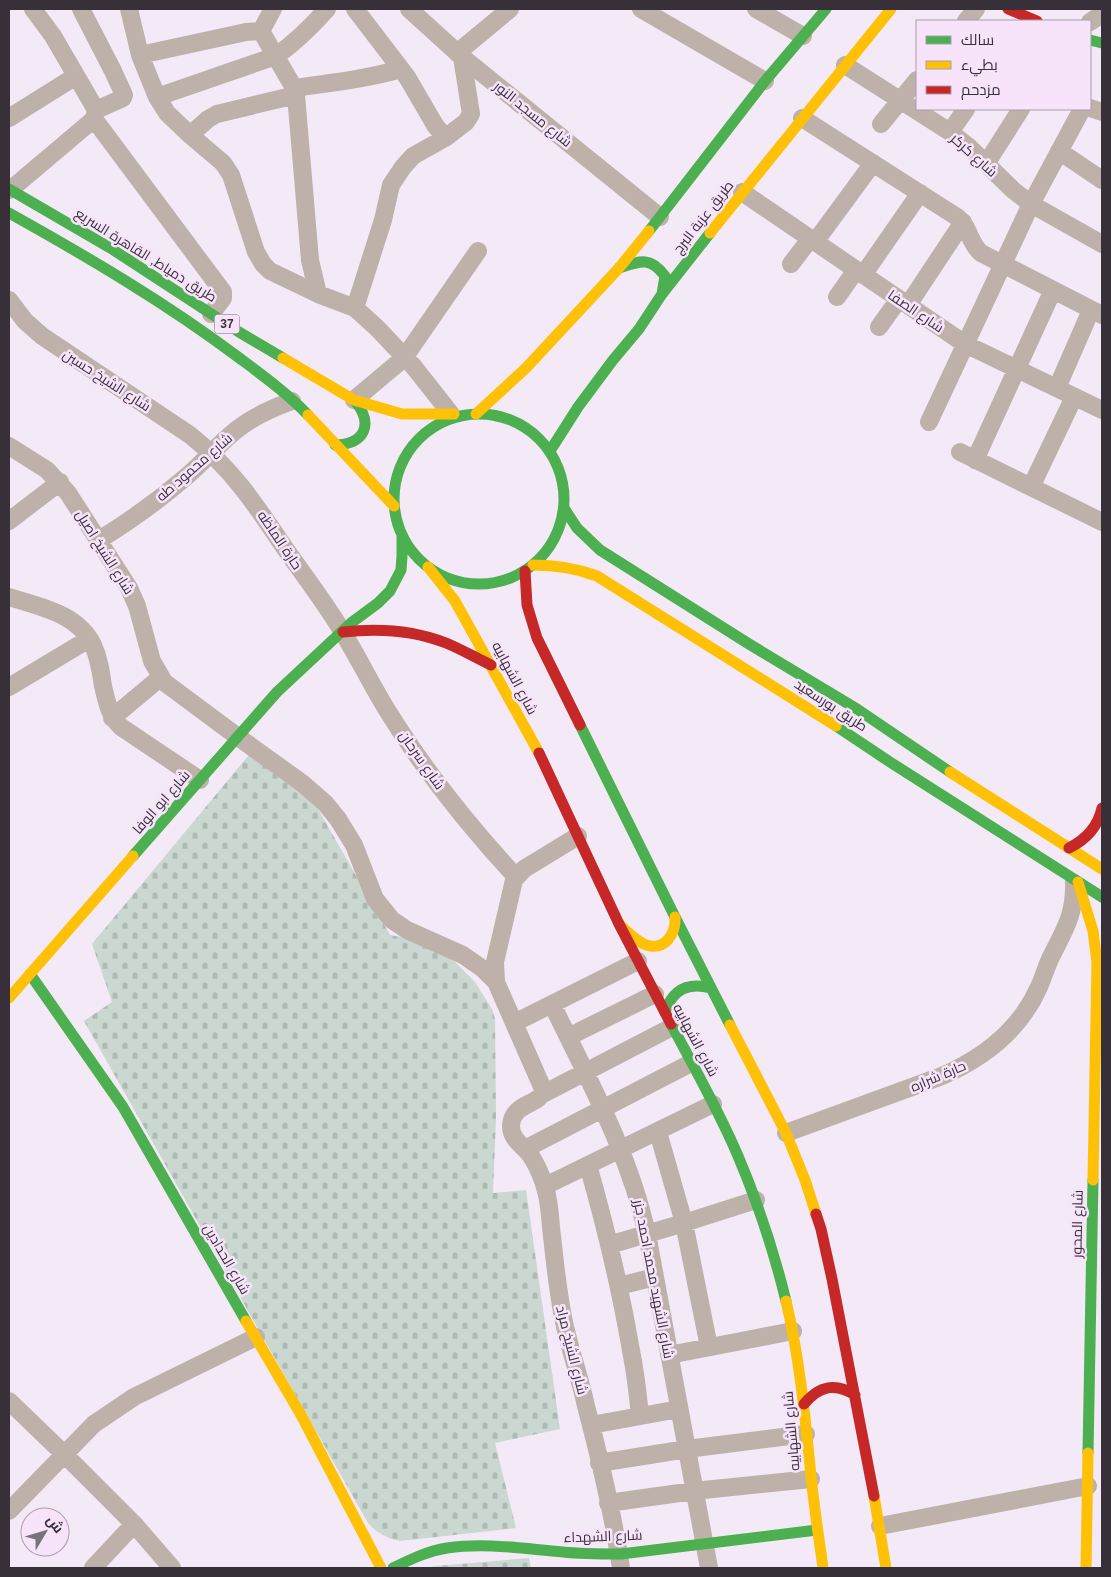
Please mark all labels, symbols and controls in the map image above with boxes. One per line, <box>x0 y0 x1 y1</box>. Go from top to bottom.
legend <box>916 20 1091 110</box>
text: سالك <box>961 31 994 48</box>
text: بطيء <box>961 56 998 77</box>
street label: شارع مسجد النور <box>489 77 575 151</box>
text: مزدحم <box>961 81 1001 100</box>
street label: شارع كركر <box>946 129 1001 181</box>
street label: طريق عزبة البرج <box>670 177 737 257</box>
street label: طريق دمياط, القاهرة السريع <box>72 205 220 306</box>
street label: شارع الصفا <box>885 287 947 336</box>
road number: 37 <box>214 314 240 334</box>
street label: شارع الشيخ حسين <box>60 346 154 415</box>
street label: شارع محمود طه <box>153 430 236 505</box>
street label: شارع الشيخ اصيل <box>72 507 137 598</box>
street label: حارة الماظه <box>255 508 305 572</box>
street label: شارع الشهابيه <box>488 639 541 718</box>
street label: طريق بورسعيد <box>791 676 870 735</box>
street label: شارع سرحان <box>395 728 448 793</box>
street label: شارع ابو الوفا <box>129 767 194 838</box>
street label: شارع الشهابيه <box>669 1001 722 1080</box>
street label: حارة شراره <box>908 1057 968 1095</box>
street label: شارع المحور <box>1068 1190 1087 1259</box>
street label: شارع الشهيد محمد احمد جزر <box>630 1197 677 1360</box>
street label: شارع الحدادين <box>200 1221 254 1298</box>
street label: شارع الشيخ مراد <box>552 1304 591 1396</box>
street label: شارع الشهابيه <box>780 1390 803 1472</box>
north arrow <box>20 1507 70 1557</box>
text: ش <box>43 1512 67 1537</box>
street label: شارع الشهداء <box>563 1527 643 1546</box>

